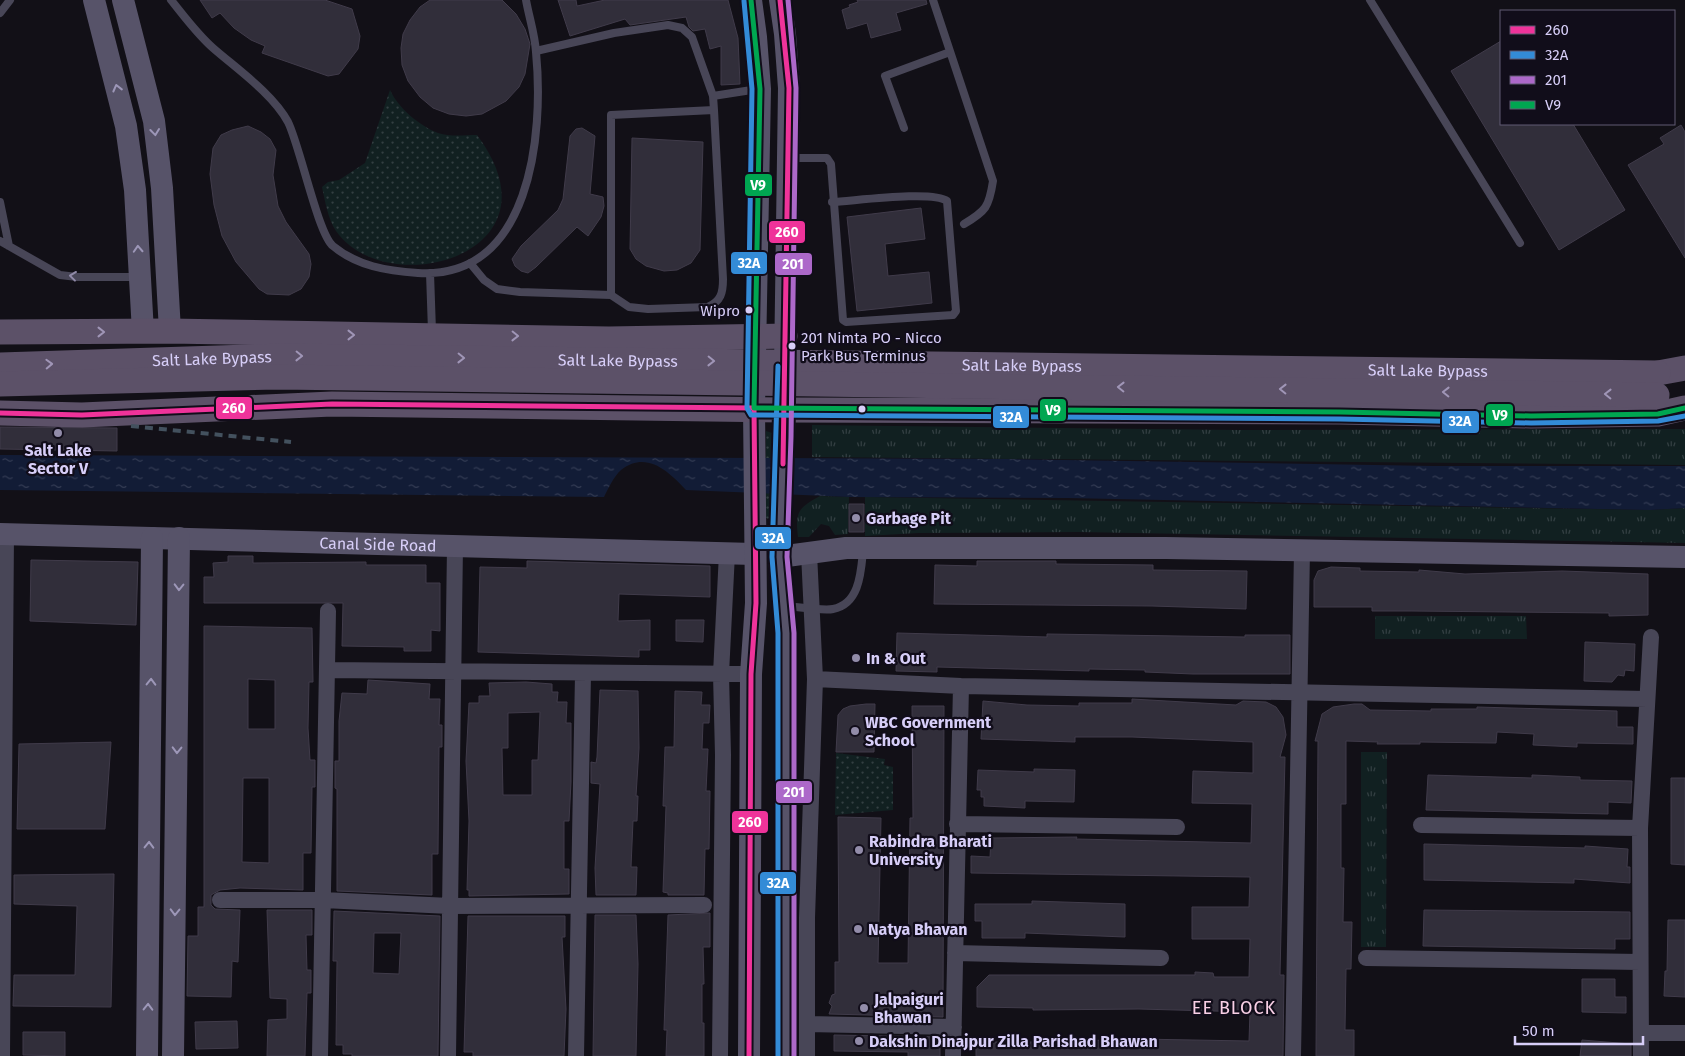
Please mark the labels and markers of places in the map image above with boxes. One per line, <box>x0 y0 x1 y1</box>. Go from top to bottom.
place label: Wipro <box>700 302 740 320</box>
marker: Wipro <box>744 305 754 315</box>
place label: 201 Nimta PO - Nicco Park Bus Terminus <box>801 329 942 365</box>
marker: 201 Nimta PO - Nicco Park Bus Terminus <box>787 341 797 351</box>
unlabelled marker <box>857 404 867 414</box>
marker: Salt Lake Sector V <box>52 427 64 439</box>
place label: Salt Lake Sector V <box>25 441 92 478</box>
place label: Garbage Pit <box>866 509 952 528</box>
marker: Garbage Pit <box>850 512 862 524</box>
place label: In & Out <box>866 649 927 668</box>
marker: In & Out <box>850 652 862 664</box>
place label: WBC Government School <box>865 713 992 750</box>
marker: WBC Government School <box>849 725 861 737</box>
place label: Rabindra Bharati University <box>869 832 992 869</box>
marker: Rabindra Bharati University <box>853 844 865 856</box>
place label: Natya Bhavan <box>868 920 967 939</box>
marker: Natya Bhavan <box>852 923 864 935</box>
place label: Jalpaiguri Bhawan <box>873 990 944 1027</box>
marker: Jalpaiguri Bhawan <box>858 1002 870 1014</box>
place label: Dakshin Dinajpur Zilla Parishad Bhawan <box>869 1032 1158 1051</box>
marker: Dakshin Dinajpur Zilla Parishad Bhawan <box>853 1035 865 1047</box>

